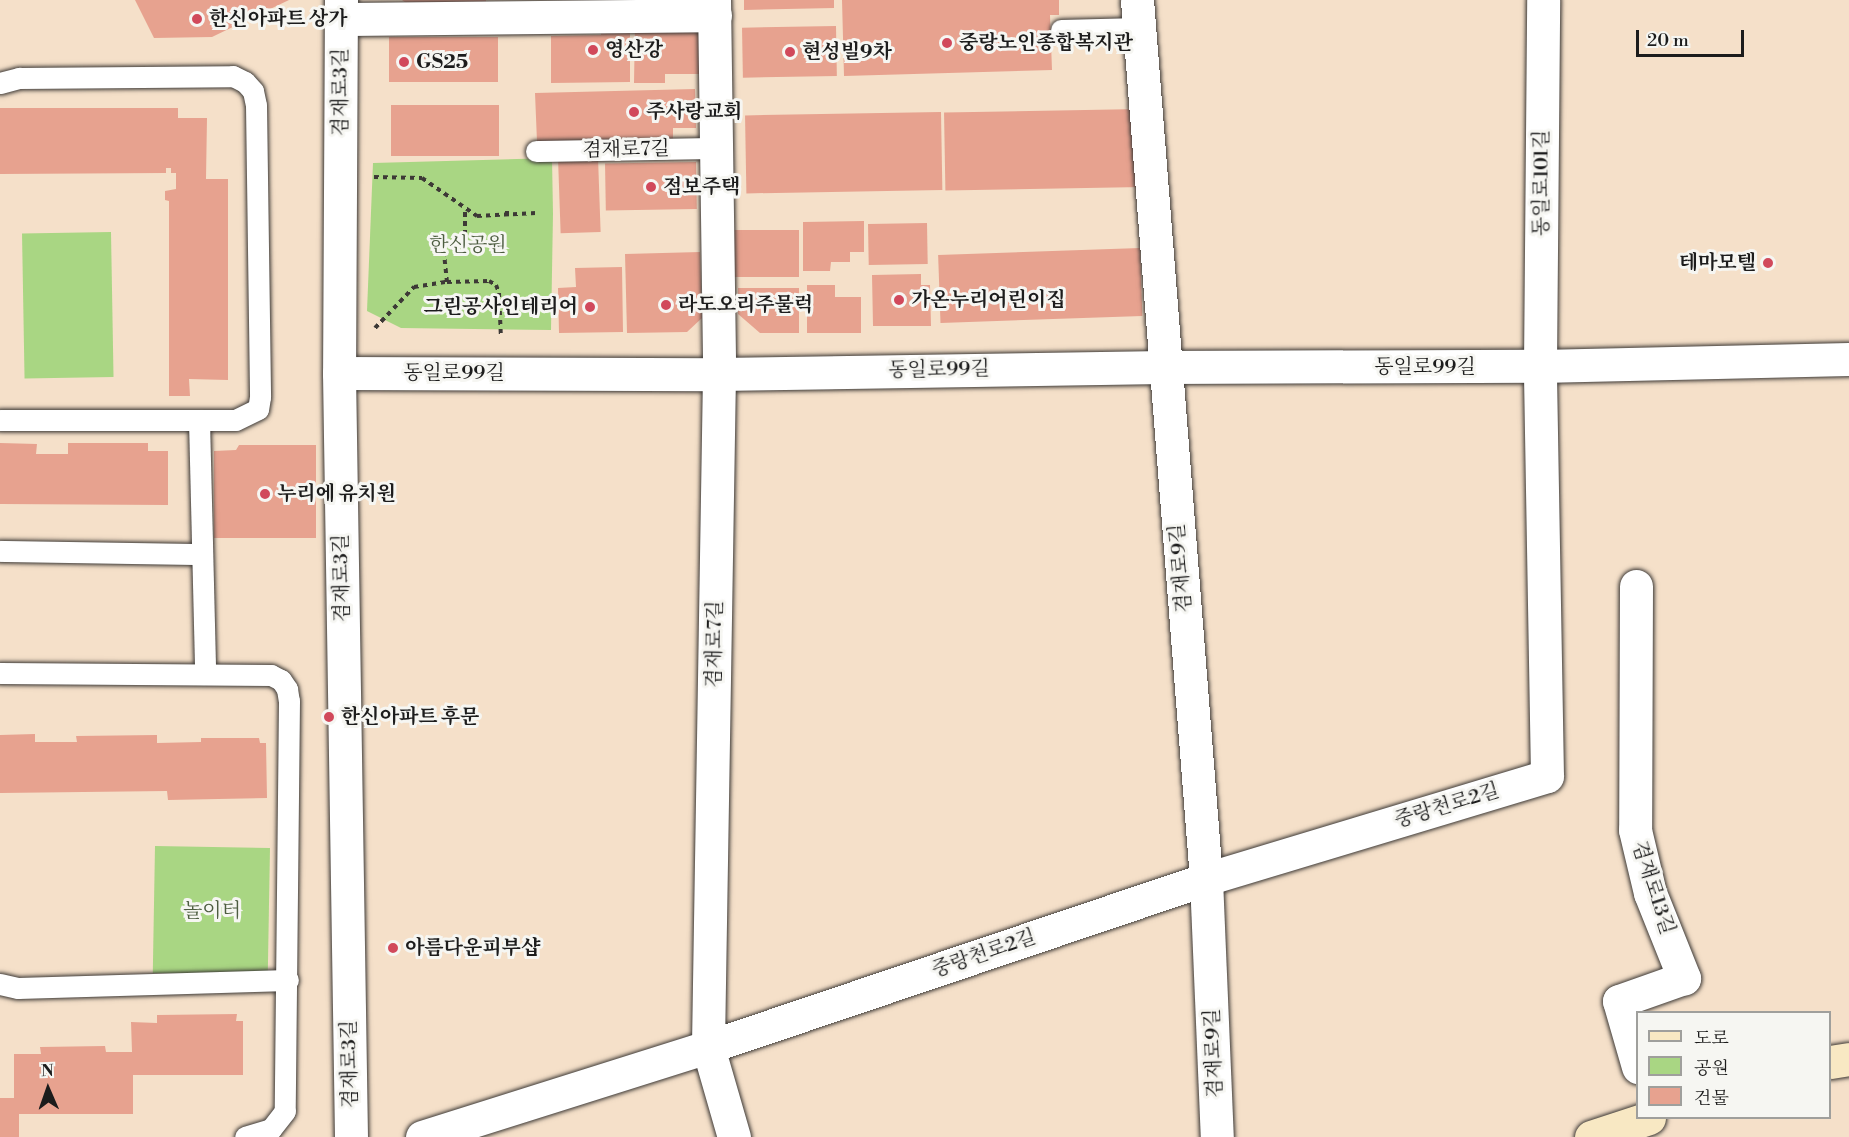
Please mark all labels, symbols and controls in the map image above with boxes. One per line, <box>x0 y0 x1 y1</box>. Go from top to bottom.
place label: 한신아파트 상가 <box>209 7 347 31</box>
marker: 한신아파트 상가 <box>190 12 204 26</box>
scale bar <box>1639 18 1747 56</box>
text: 20 m <box>1647 29 1689 52</box>
place label: 중랑노인종합복지관 <box>959 31 1133 55</box>
marker: 중랑노인종합복지관 <box>940 36 954 50</box>
place label: 영산강 <box>605 38 663 62</box>
place label: 현성빌9차 <box>802 40 892 64</box>
marker: 영산강 <box>586 43 600 57</box>
marker: 현성빌9차 <box>783 45 797 59</box>
street label: 겸재로3길 <box>329 48 353 136</box>
place label: GS25 <box>416 50 468 74</box>
marker: GS25 <box>397 55 411 69</box>
place label: 주사랑교회 <box>646 100 743 124</box>
marker: 주사랑교회 <box>627 105 641 119</box>
street label: 동일로101길 <box>1530 130 1554 236</box>
street label: 겸재로7길 <box>582 137 670 163</box>
place label: 점보주택 <box>663 175 740 199</box>
marker: 점보주택 <box>644 180 658 194</box>
park label: 한신공원 <box>429 233 507 257</box>
place label: 테마모텔 <box>1679 251 1756 275</box>
marker: 테마모텔 <box>1761 256 1775 270</box>
place label: 가온누리어린이집 <box>911 288 1066 312</box>
place label: 라도오리주물럭 <box>678 293 813 317</box>
marker: 가온누리어린이집 <box>892 293 906 307</box>
place label: 그린공사인테리어 <box>423 295 578 319</box>
marker: 라도오리주물럭 <box>659 298 673 312</box>
marker: 그린공사인테리어 <box>583 300 597 314</box>
street label: 동일로99길 <box>1374 355 1476 379</box>
street label: 동일로99길 <box>888 357 990 383</box>
street label: 동일로99길 <box>403 361 505 385</box>
place label: 누리에 유치원 <box>277 482 396 506</box>
marker: 누리에 유치원 <box>258 487 272 501</box>
street label: 겸재로9길 <box>1165 522 1197 614</box>
street label: 겸재로3길 <box>329 534 355 622</box>
street label: 겸재로7길 <box>702 600 728 688</box>
place label: 한신아파트 후문 <box>341 705 479 729</box>
marker: 한신아파트 후문 <box>322 710 336 724</box>
street label: 중랑천로2길 <box>1392 779 1502 833</box>
street label: 겸재로13길 <box>1627 838 1679 938</box>
park label: 놀이터 <box>183 899 241 923</box>
street label: 중랑천로2길 <box>929 925 1039 983</box>
place label: 아름다운피부샵 <box>405 936 540 960</box>
marker: 아름다운피부샵 <box>386 941 400 955</box>
street label: 겸재로9길 <box>1200 1008 1228 1098</box>
legend <box>1636 1011 1831 1119</box>
street label: 겸재로3길 <box>337 1020 363 1108</box>
text: 도로 <box>1694 1027 1729 1050</box>
text: 공원 <box>1694 1057 1729 1080</box>
north arrow <box>18 1059 78 1119</box>
text: N <box>41 1061 54 1081</box>
text: 건물 <box>1694 1087 1729 1110</box>

